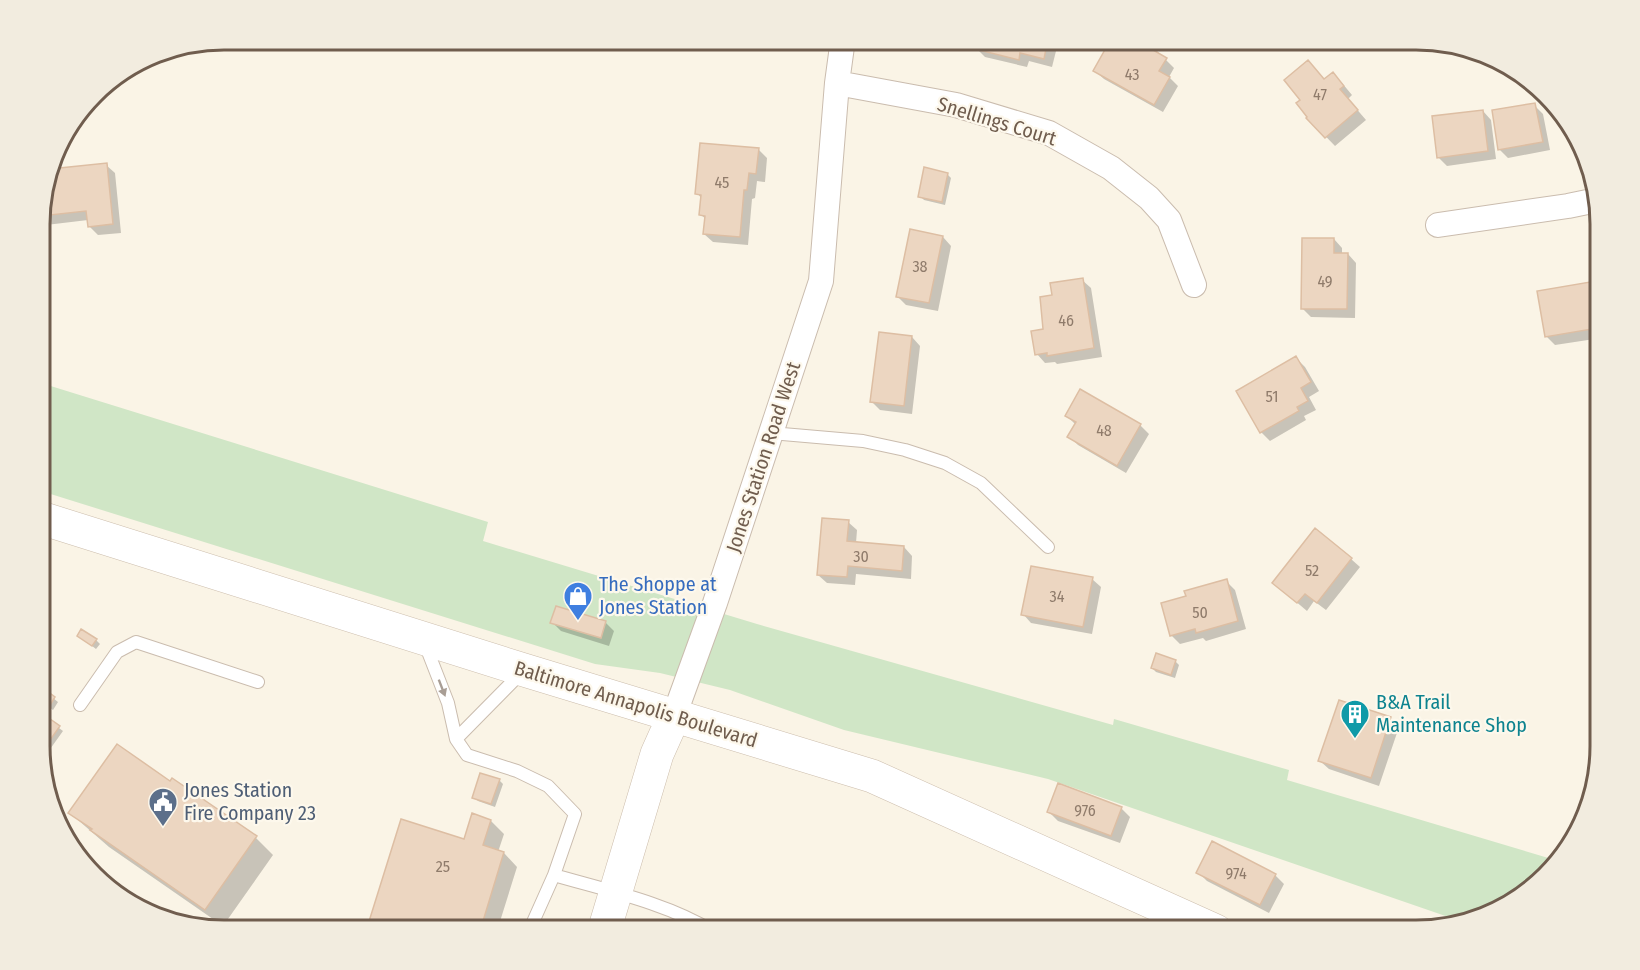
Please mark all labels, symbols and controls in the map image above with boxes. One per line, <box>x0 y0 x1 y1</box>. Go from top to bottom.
house number: 43 <box>1125 65 1139 84</box>
house number: 47 <box>1313 85 1327 104</box>
street label: Snellings Court <box>935 92 1060 151</box>
house number: 45 <box>715 173 729 192</box>
house number: 38 <box>912 257 928 276</box>
house number: 49 <box>1317 272 1333 291</box>
house number: 46 <box>1058 311 1074 330</box>
street label: Jones Station Road West <box>721 358 805 555</box>
house number: 51 <box>1266 387 1278 406</box>
house number: 48 <box>1096 421 1112 440</box>
house number: 30 <box>853 547 869 566</box>
house number: 52 <box>1305 561 1319 580</box>
place label: The Shoppe at Jones Station <box>599 572 717 619</box>
shop icon: The Shoppe at Jones Station <box>562 580 594 622</box>
house number: 34 <box>1050 587 1065 606</box>
house number: 50 <box>1192 603 1208 622</box>
street label: Baltimore Annapolis Boulevard <box>512 656 760 752</box>
one-way arrow <box>438 679 447 697</box>
place label: B&A Trail Maintenance Shop <box>1376 690 1527 737</box>
building icon: B&A Trail Maintenance Shop <box>1339 698 1371 740</box>
place label: Jones Station Fire Company 23 <box>184 778 316 825</box>
public building icon: Jones Station Fire Company 23 <box>147 786 179 828</box>
house number: 976 <box>1074 801 1096 820</box>
house number: 25 <box>436 857 450 876</box>
house number: 974 <box>1225 864 1247 883</box>

